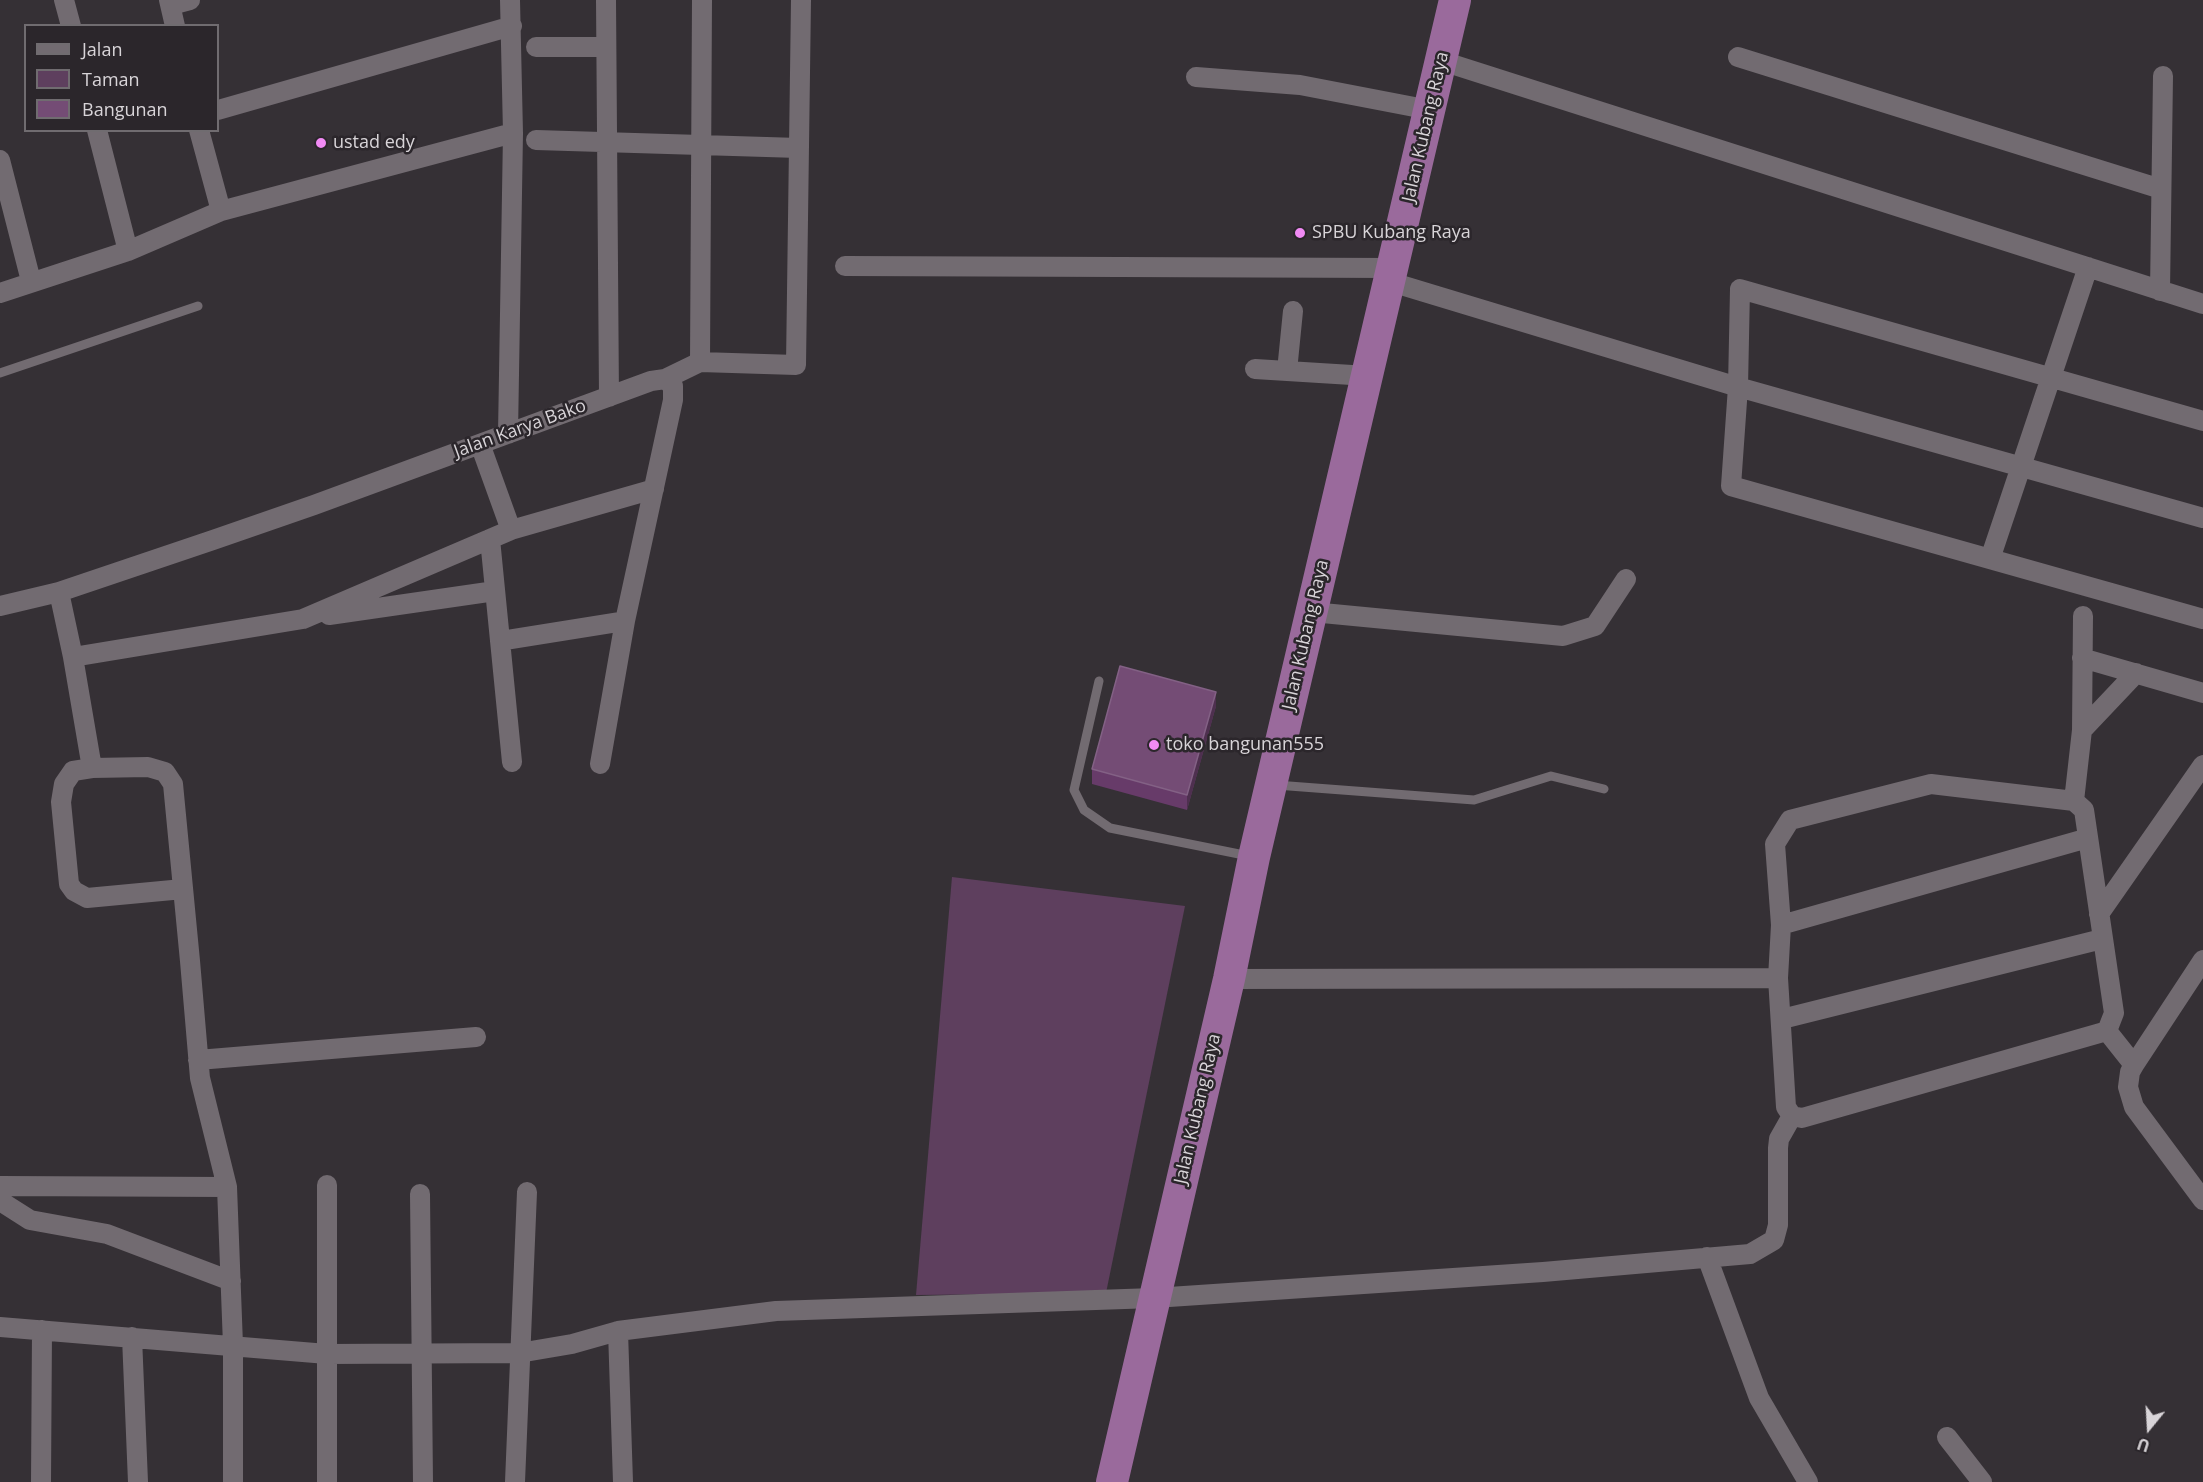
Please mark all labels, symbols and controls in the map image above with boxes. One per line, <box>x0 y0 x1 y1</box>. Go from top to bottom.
legend <box>24 24 219 132</box>
text: Jalan <box>82 37 122 61</box>
street label: Jalan Kubang Raya <box>1398 50 1454 204</box>
text: Taman <box>82 67 140 91</box>
text: Bangunan <box>82 97 168 121</box>
place label: ustad edy <box>333 132 415 154</box>
marker: ustad edy <box>314 136 328 150</box>
place label: SPBU Kubang Raya <box>1312 222 1471 244</box>
marker: SPBU Kubang Raya <box>1293 226 1307 240</box>
street label: Jalan Karya Bako <box>451 395 589 463</box>
street label: Jalan Kubang Raya <box>1278 558 1334 712</box>
place label: toko bangunan555 <box>1166 734 1324 756</box>
marker: toko bangunan555 <box>1147 738 1161 752</box>
street label: Jalan Kubang Raya <box>1170 1032 1226 1186</box>
north arrow <box>2119 1398 2179 1458</box>
text: U <box>2134 1433 2153 1457</box>

